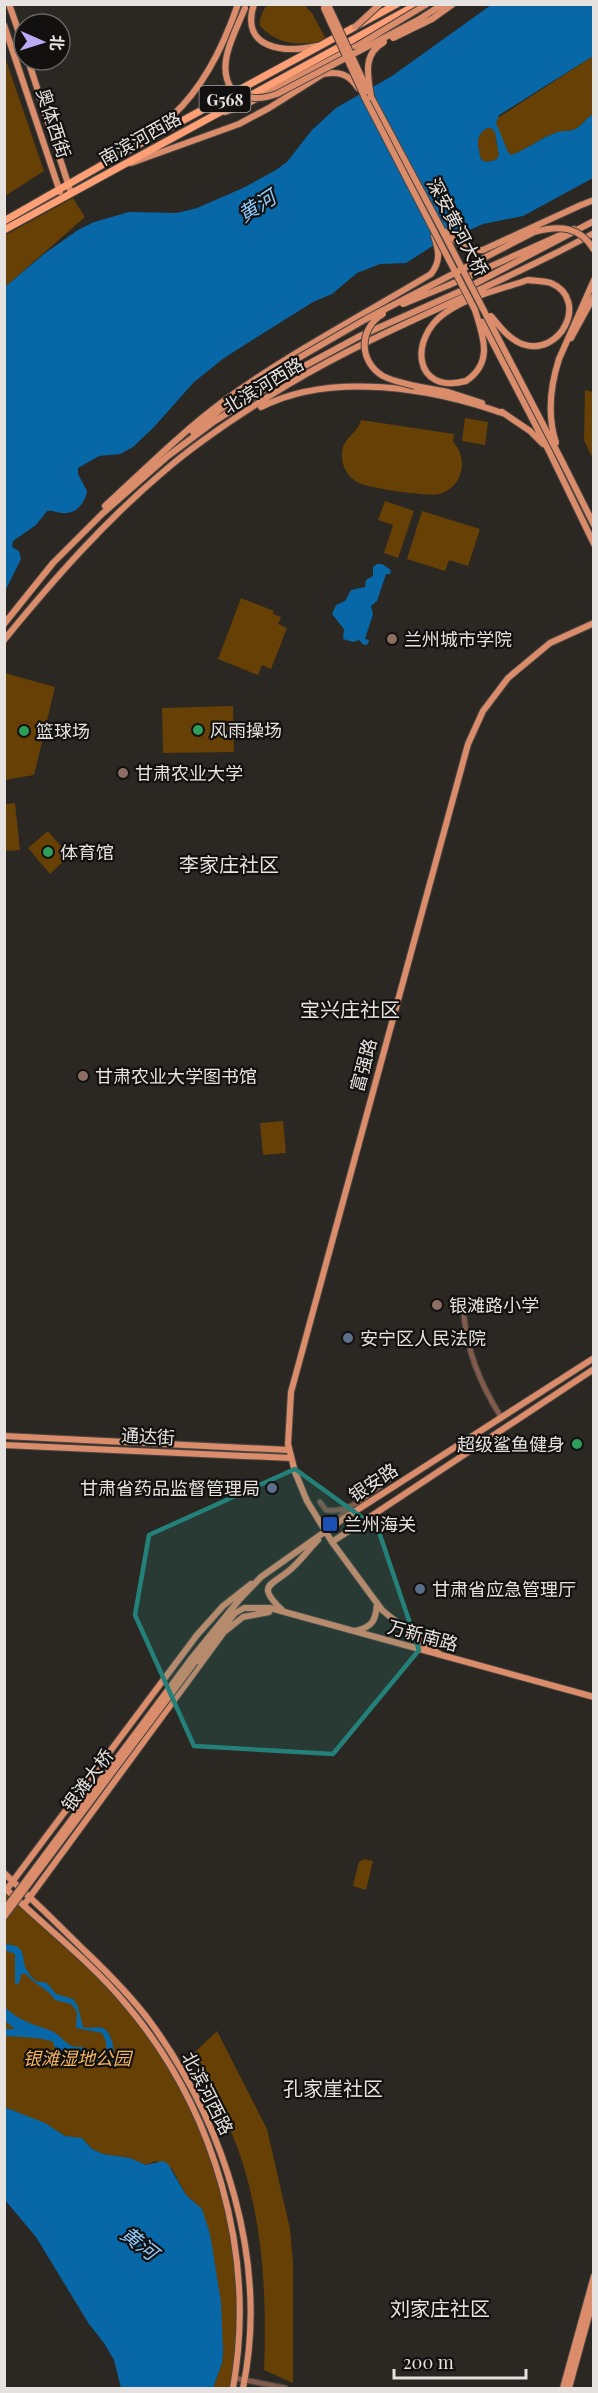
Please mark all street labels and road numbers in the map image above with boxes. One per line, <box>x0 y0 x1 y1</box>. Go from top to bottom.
street label: 奥体西街 <box>31 85 77 161</box>
road number: G568 <box>200 86 250 112</box>
street label: 南滨河西路 <box>95 106 185 170</box>
street label: 深安黄河大桥 <box>422 174 494 280</box>
street label: 北滨河西路 <box>218 352 308 418</box>
street label: 富强路 <box>344 1036 382 1094</box>
street label: 通达街 <box>120 1423 176 1449</box>
street label: 银安路 <box>344 1457 402 1507</box>
street label: 万新南路 <box>385 1614 461 1656</box>
street label: 银滩大桥 <box>56 1744 118 1816</box>
street label: 北滨河西路 <box>177 2047 239 2139</box>

